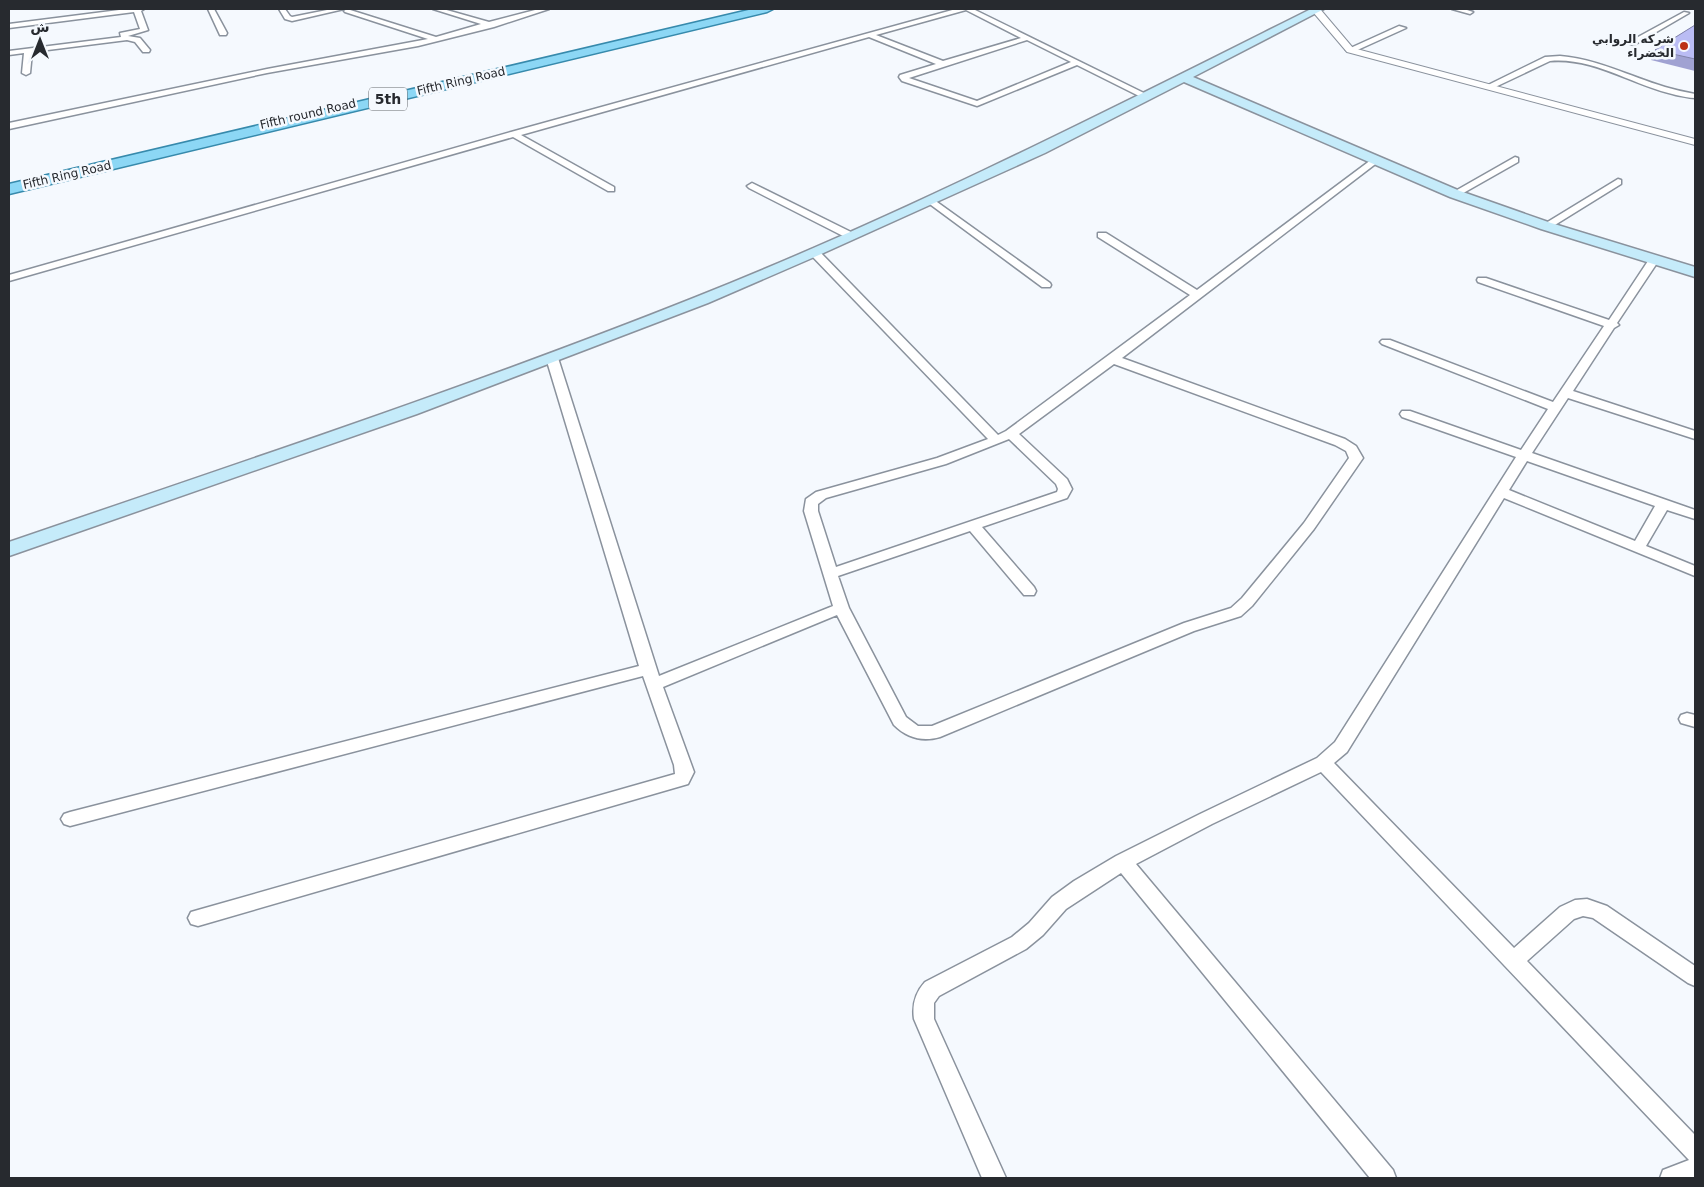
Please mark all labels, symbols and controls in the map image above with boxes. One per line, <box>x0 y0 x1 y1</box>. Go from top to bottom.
north arrow <box>15 15 65 65</box>
text: ش <box>30 19 50 35</box>
place label: شركه الروابي الخضراء <box>1592 32 1674 60</box>
marker: شركه الروابي الخضراء <box>1678 40 1690 52</box>
street label: Fifth Ring Road <box>415 64 507 98</box>
road number: 5th <box>369 88 407 110</box>
street label: Fifth round Road <box>259 96 357 132</box>
street label: Fifth Ring Road <box>21 158 113 192</box>

